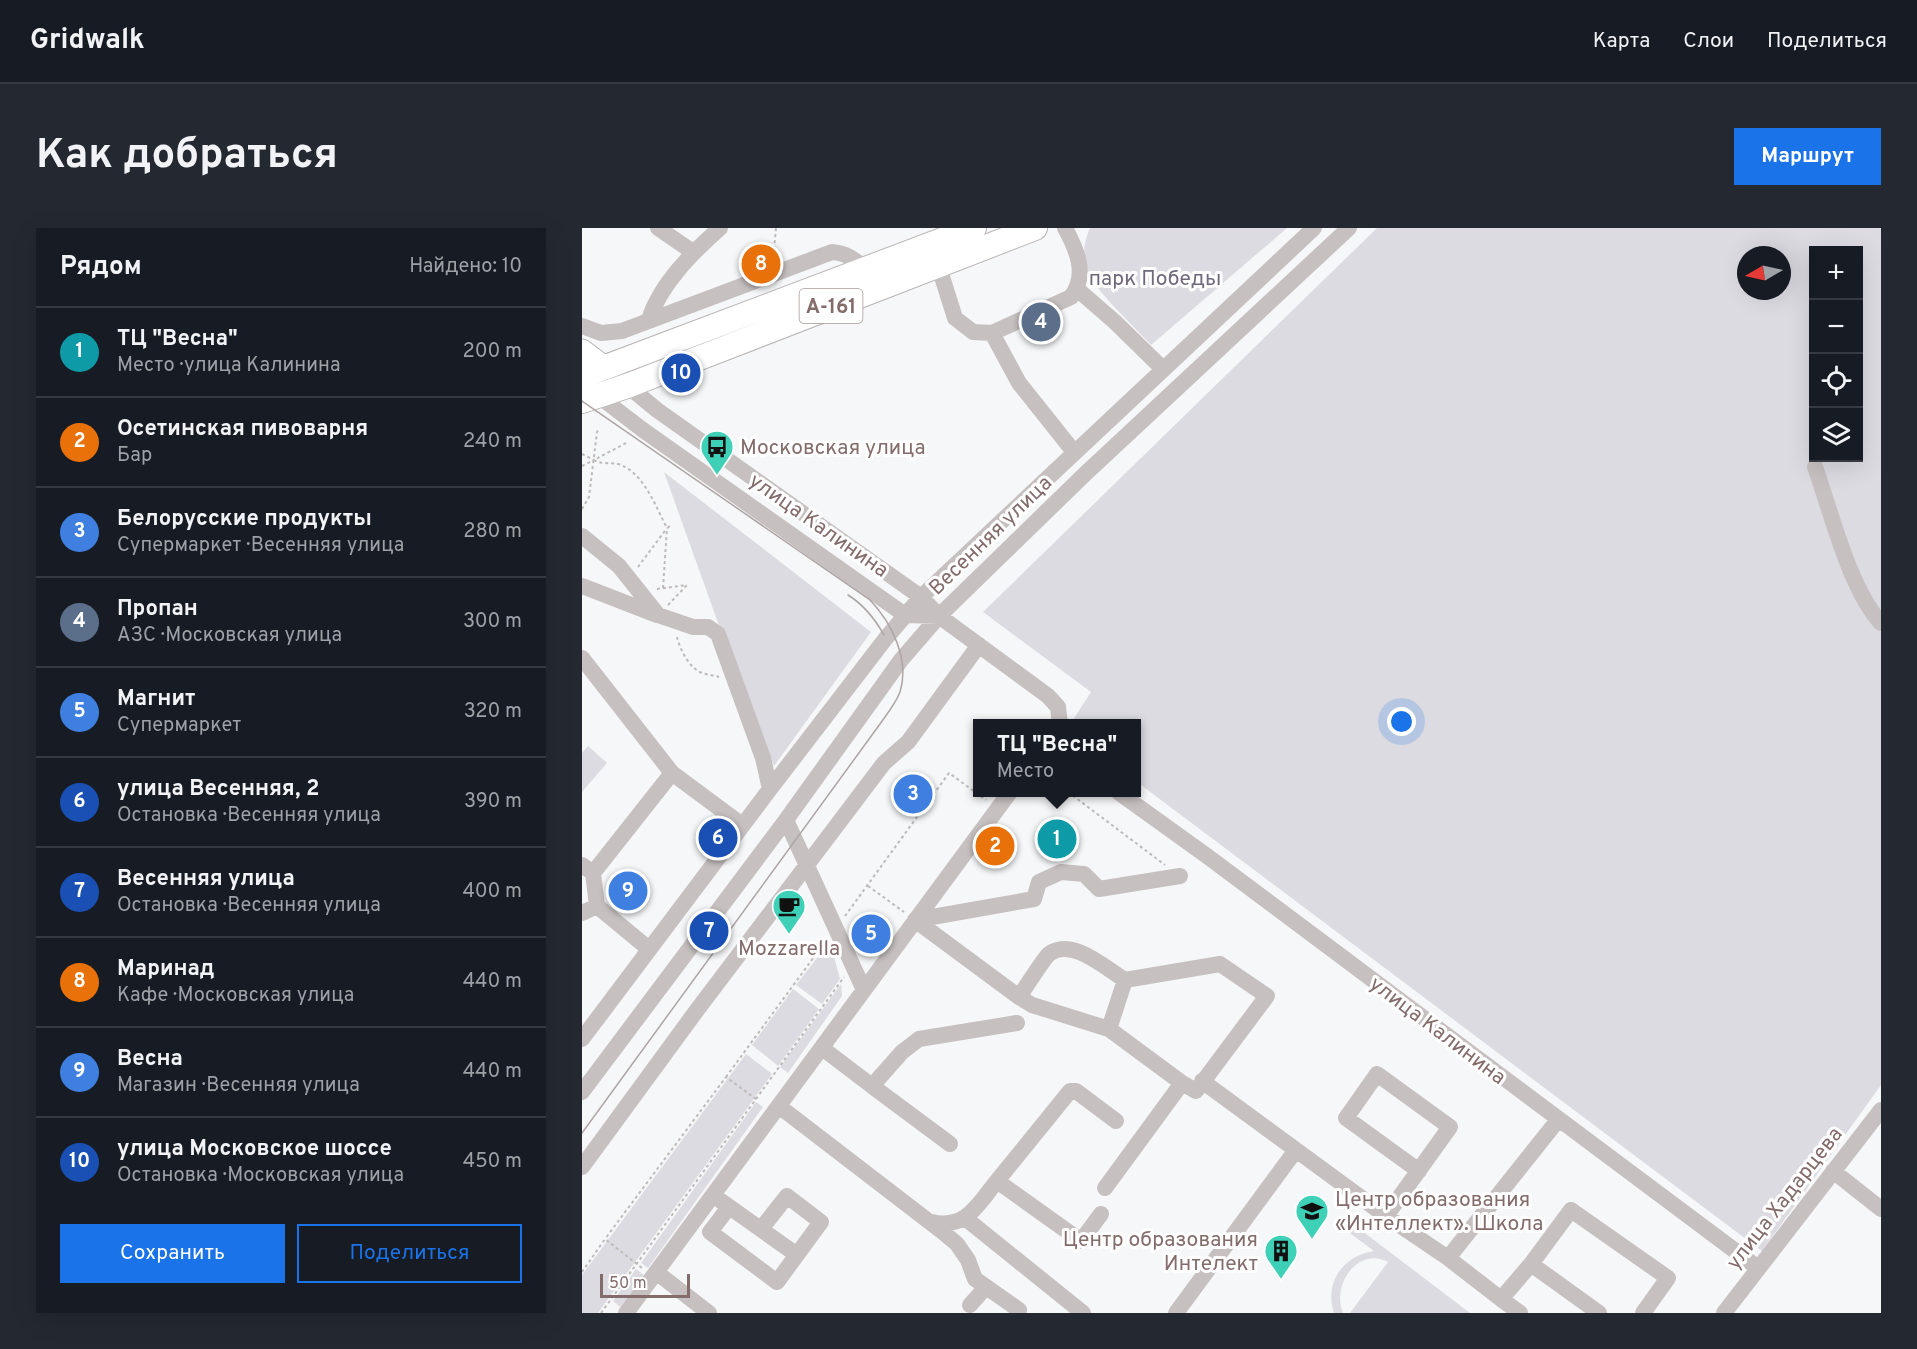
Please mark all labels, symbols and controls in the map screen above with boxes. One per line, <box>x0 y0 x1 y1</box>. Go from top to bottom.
text: Gridwalk <box>30 23 145 59</box>
text: Карта <box>1593 28 1650 55</box>
text: Слои <box>1683 28 1734 55</box>
text: Поделиться <box>1767 28 1887 55</box>
button: Маршрут <box>1734 128 1881 185</box>
text: Как добраться <box>36 130 338 183</box>
pin: 8 <box>742 242 780 286</box>
north arrow <box>1737 246 1791 300</box>
map controls <box>1809 246 1863 462</box>
button: + <box>1809 246 1863 300</box>
text: Рядом <box>60 251 142 284</box>
text: Найдено: 10 <box>409 254 522 280</box>
park label: парк Победы <box>1089 266 1221 293</box>
road number: А-161 <box>800 289 862 323</box>
pin: 4 <box>1022 300 1060 344</box>
button: − <box>1809 300 1863 354</box>
text: ТЦ "Весна" <box>117 326 238 353</box>
text: 1 <box>76 339 84 365</box>
text: 200 m <box>463 339 522 365</box>
pin: 10 <box>662 350 700 396</box>
text: Место · улица Калинина <box>117 353 341 379</box>
button: locate <box>1809 354 1863 408</box>
button: layers <box>1809 408 1863 462</box>
text: Осетинская пивоварня <box>117 416 368 443</box>
text: 2 <box>73 429 86 455</box>
text: 240 m <box>463 429 522 455</box>
bus stop icon: Московская улица <box>699 429 735 476</box>
place label: Московская улица <box>740 435 926 462</box>
text: Бар <box>117 443 152 469</box>
street label: улица Калинина <box>743 468 893 584</box>
street label: Весенняя улица <box>924 470 1058 602</box>
text: Белорусские продукты <box>117 506 372 533</box>
text: 3 <box>74 519 86 545</box>
text: 280 m <box>463 519 522 545</box>
text: Супермаркет · Весенняя улица <box>117 533 404 559</box>
text: Пропан <box>117 596 198 623</box>
text: 4 <box>73 609 86 635</box>
text: 300 m <box>463 609 522 635</box>
text: АЗС · Московская улица <box>117 623 342 649</box>
text: Магнит <box>117 686 195 713</box>
text: 5 <box>73 699 86 725</box>
text: 320 m <box>464 699 522 725</box>
your location <box>1387 707 1416 736</box>
text: Супермаркет <box>117 713 241 739</box>
popup <box>973 719 1141 797</box>
text: ТЦ "Весна" <box>997 732 1117 759</box>
text: Место <box>997 759 1054 785</box>
pin: 3 <box>894 772 932 816</box>
text: улица Весенняя, 2 <box>117 776 319 803</box>
text: 6 <box>73 789 86 815</box>
text: 390 m <box>464 789 522 815</box>
text: Остановка · Весенняя улица <box>117 803 381 829</box>
pin: 6 <box>698 816 738 860</box>
pin: 1 <box>1038 816 1076 862</box>
pin: 2 <box>976 824 1014 868</box>
text: Весенняя улица <box>117 866 295 893</box>
pin: 9 <box>608 868 648 914</box>
text: 7 <box>74 879 85 905</box>
text: 400 m <box>462 879 522 905</box>
cafe icon: Mozzarella <box>771 888 807 935</box>
text: Остановка · Весенняя улица <box>117 893 381 919</box>
pin: 7 <box>690 908 728 954</box>
pin: 5 <box>852 912 890 956</box>
place label: Mozzarella <box>738 936 840 963</box>
text: Маринад <box>117 956 215 983</box>
text: 8 <box>73 969 86 995</box>
text: 440 m <box>463 969 522 995</box>
street label: улица Калинина <box>1363 971 1511 1091</box>
text: Кафе · Московская улица <box>117 983 354 1009</box>
text: Весна <box>117 1046 183 1073</box>
text: 9 <box>73 1059 86 1085</box>
text: 440 m <box>463 1059 522 1085</box>
text: Магазин · Весенняя улица <box>117 1073 360 1099</box>
street label: улица Хадарцева <box>1721 1122 1849 1276</box>
text: улица Московское шоссе <box>117 1136 392 1163</box>
text: 10 <box>69 1149 90 1175</box>
text: 450 m <box>463 1149 522 1175</box>
text: Остановка · Московская улица <box>117 1163 404 1189</box>
place label: Центр образования «Интеллект». Школа <box>1335 1187 1543 1238</box>
school or university icon: Центр образования «Интеллект». Школа <box>1294 1193 1330 1240</box>
button: Сохранить <box>60 1224 285 1283</box>
button: Поделиться <box>297 1224 522 1283</box>
place label: Центр образования Интелект <box>1063 1227 1258 1278</box>
building icon: Центр образования Интелект <box>1263 1233 1299 1280</box>
scale bar <box>600 1271 690 1298</box>
text: 50 m <box>609 1274 647 1294</box>

